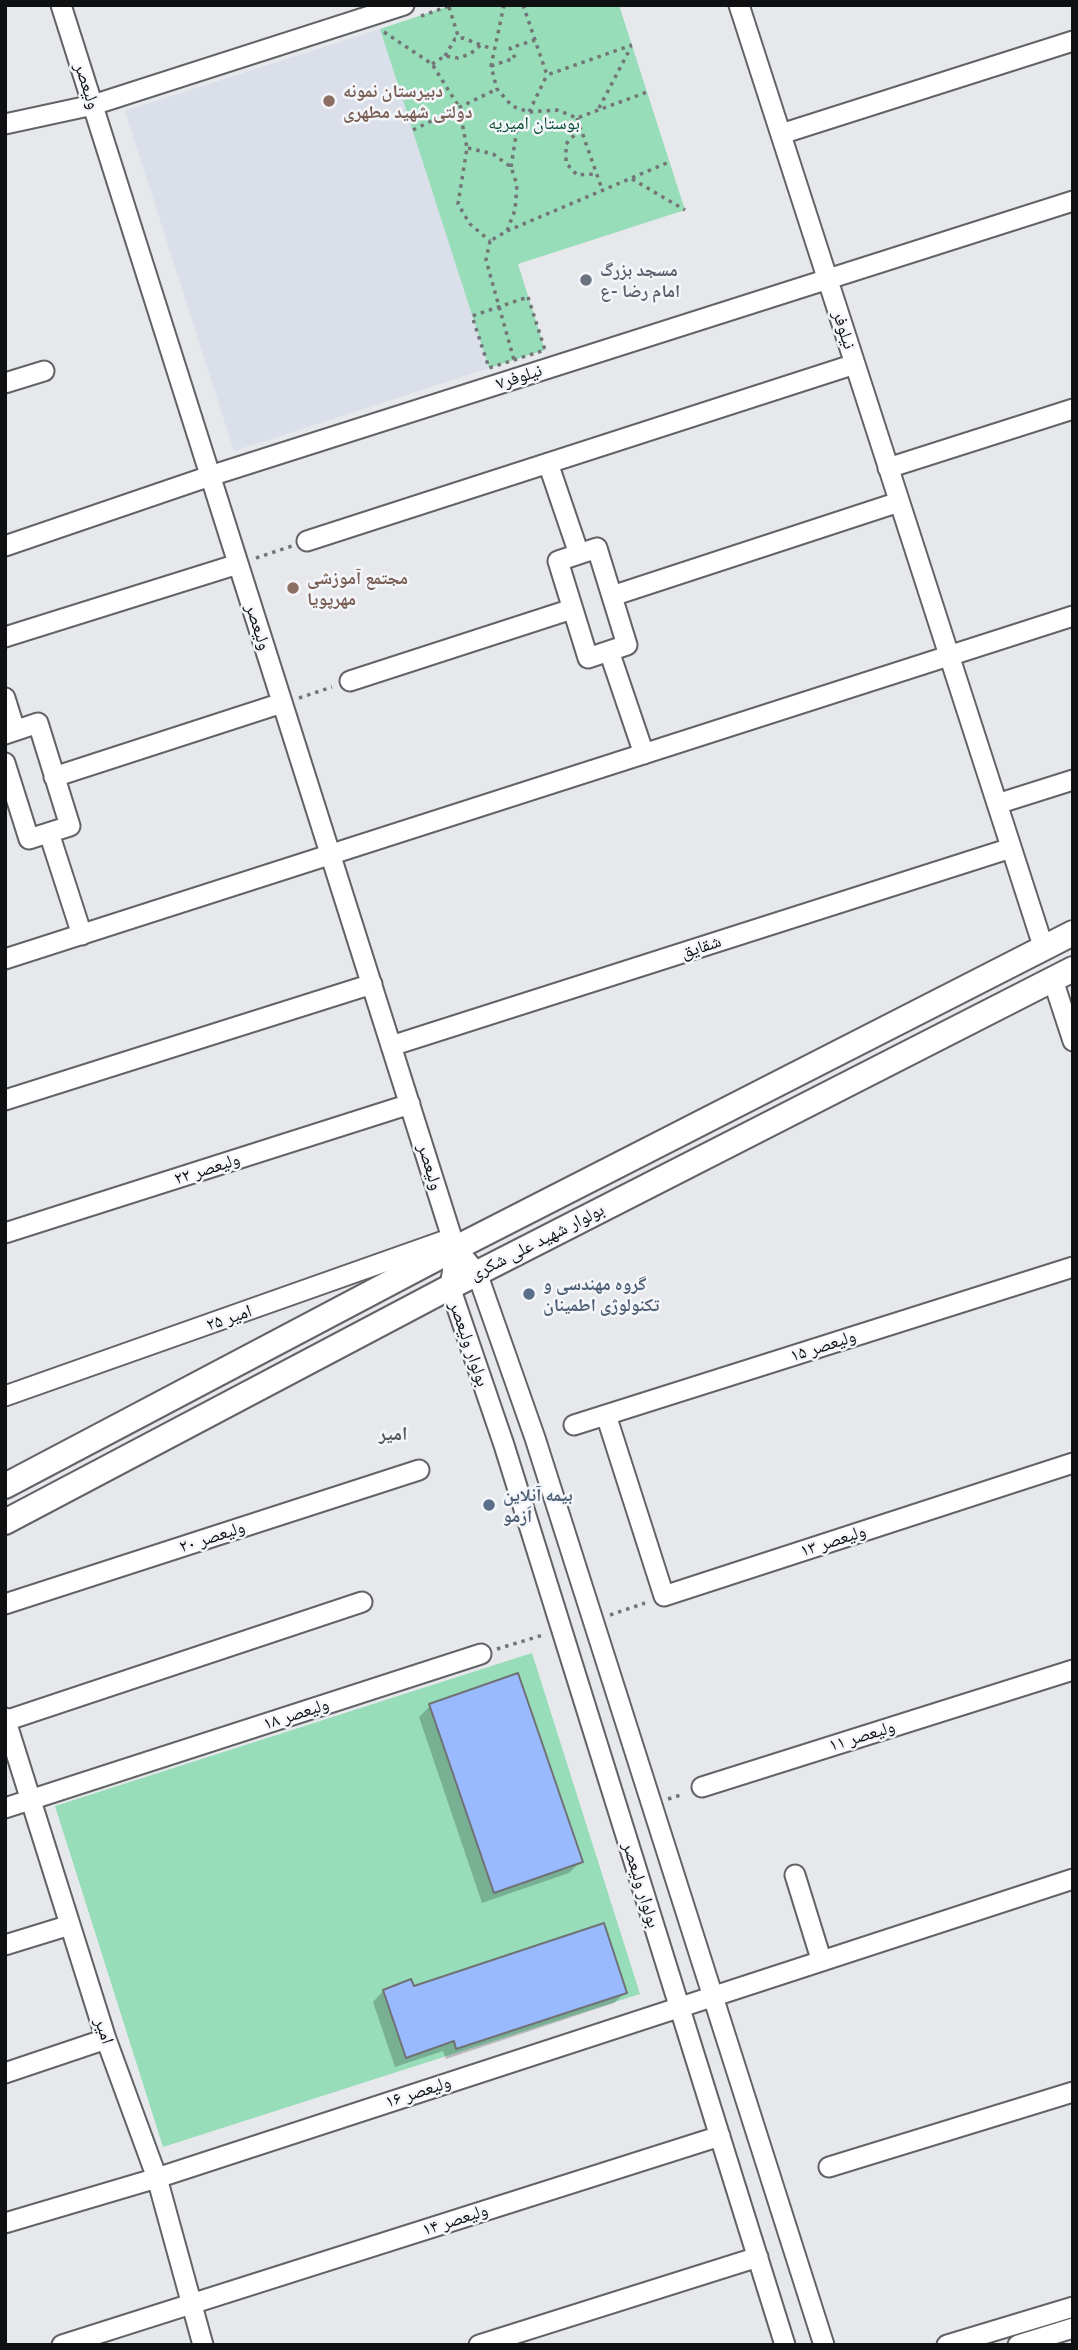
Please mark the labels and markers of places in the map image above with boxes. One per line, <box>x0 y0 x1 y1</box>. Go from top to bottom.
place label: دبیرستان نمونه دولتی شهید مطهری <box>343 80 473 122</box>
marker: دبیرستان نمونه دولتی شهید مطهری <box>321 93 337 109</box>
place label: مسجد بزرگ امام رضا -ع <box>600 259 680 302</box>
marker: مسجد بزرگ امام رضا -ع <box>578 272 594 288</box>
place label: مجتمع آموزشی مهرپویا <box>307 567 408 610</box>
marker: مجتمع آموزشی مهرپویا <box>285 580 301 596</box>
place label: گروه مهندسی و تکنولوژی اطمینان <box>543 1273 659 1316</box>
marker: گروه مهندسی و تکنولوژی اطمینان <box>521 1286 537 1302</box>
place label: بیمه آنلاین اَزمو <box>503 1484 573 1526</box>
marker: بیمه آنلاین اَزمو <box>481 1497 497 1513</box>

